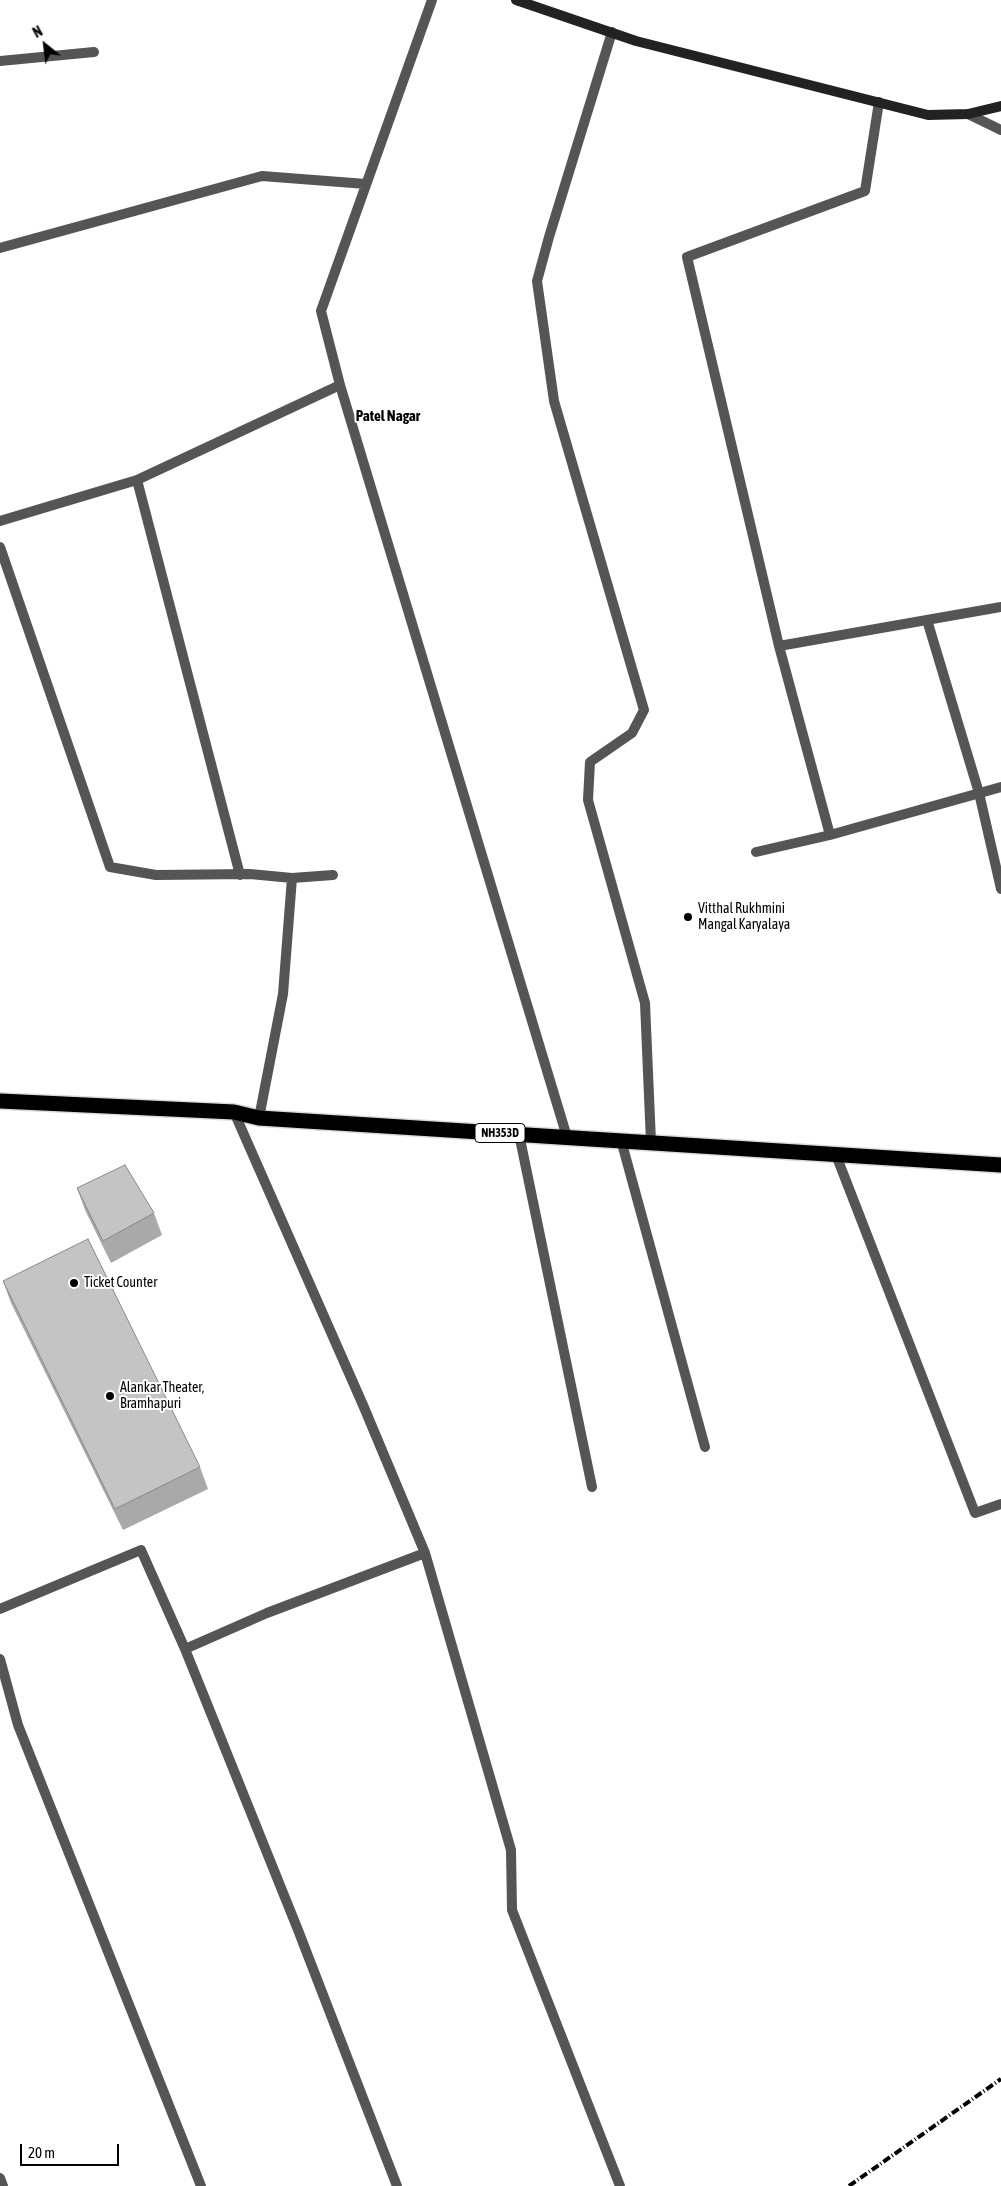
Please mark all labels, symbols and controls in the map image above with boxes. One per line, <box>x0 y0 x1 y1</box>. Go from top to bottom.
north arrow <box>20 20 70 70</box>
text: N <box>30 23 45 41</box>
district label: Patel Nagar <box>356 407 420 425</box>
place label: Vitthal Rukhmini Mangal Karyalaya <box>698 901 790 934</box>
marker: Vitthal Rukhmini Mangal Karyalaya <box>682 911 694 923</box>
road number: NH353D <box>475 1124 525 1142</box>
place label: Ticket Counter <box>84 1275 157 1291</box>
marker: Ticket Counter <box>68 1277 80 1289</box>
place label: Alankar Theater, Bramhapuri <box>120 1380 204 1412</box>
marker: Alankar Theater, Bramhapuri <box>104 1390 116 1402</box>
scale bar <box>22 2134 121 2166</box>
text: 20 m <box>28 2144 55 2161</box>

